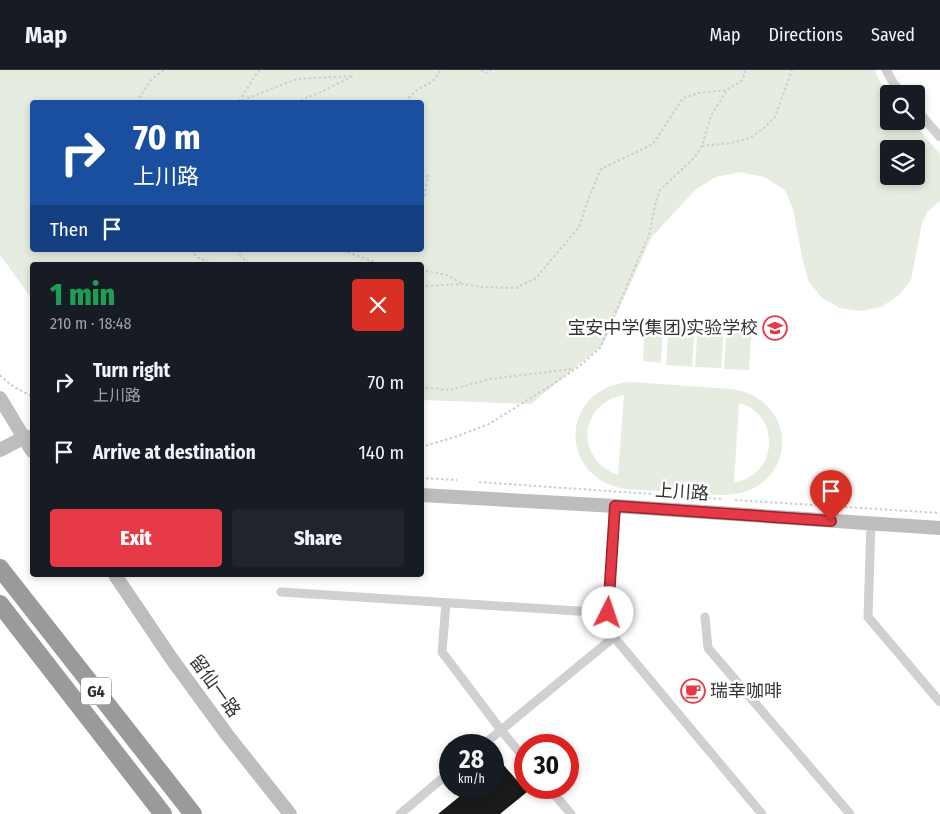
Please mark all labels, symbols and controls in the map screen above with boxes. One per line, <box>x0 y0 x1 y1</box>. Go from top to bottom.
text: Map <box>25 21 67 49</box>
text: Map <box>709 24 741 46</box>
text: Directions <box>769 24 843 46</box>
text: Saved <box>871 24 915 46</box>
map controls <box>880 85 925 185</box>
button: search <box>880 85 925 130</box>
text: 70 m <box>133 116 201 158</box>
icon: right <box>50 120 115 185</box>
button: layers <box>880 140 925 185</box>
text: 上川路 <box>133 163 199 190</box>
icon: arrive <box>98 215 126 243</box>
text: Then <box>50 218 88 241</box>
text: 1 min <box>50 277 115 313</box>
button: close <box>352 279 404 331</box>
text: 210 m · 18:48 <box>50 314 132 333</box>
school or university icon: 宝安中学(集团)实验学校 <box>762 315 788 341</box>
place label: 宝安中学(集团)实验学校 <box>567 317 758 339</box>
text: Turn right <box>93 359 170 382</box>
icon: right <box>50 368 78 396</box>
text: 70 m <box>368 371 404 394</box>
text: 上川路 <box>93 386 141 405</box>
icon: arrive <box>50 438 78 466</box>
text: Arrive at destination <box>93 441 256 464</box>
text: 140 m <box>358 441 404 464</box>
pin <box>810 470 852 521</box>
icon: arrive <box>817 477 845 505</box>
street label: 上川路 <box>654 479 710 505</box>
button: Exit <box>50 509 222 567</box>
button: Share <box>232 509 404 567</box>
position arrow <box>581 586 633 638</box>
street label: 留仙一路 <box>185 650 245 722</box>
road number: G4 <box>81 678 111 704</box>
cafe icon: 瑞幸咖啡 <box>680 678 706 704</box>
place label: 瑞幸咖啡 <box>710 680 782 702</box>
speed limit sign: 30 <box>514 734 579 799</box>
text: 28 <box>459 745 484 775</box>
text: km/h <box>458 772 485 786</box>

